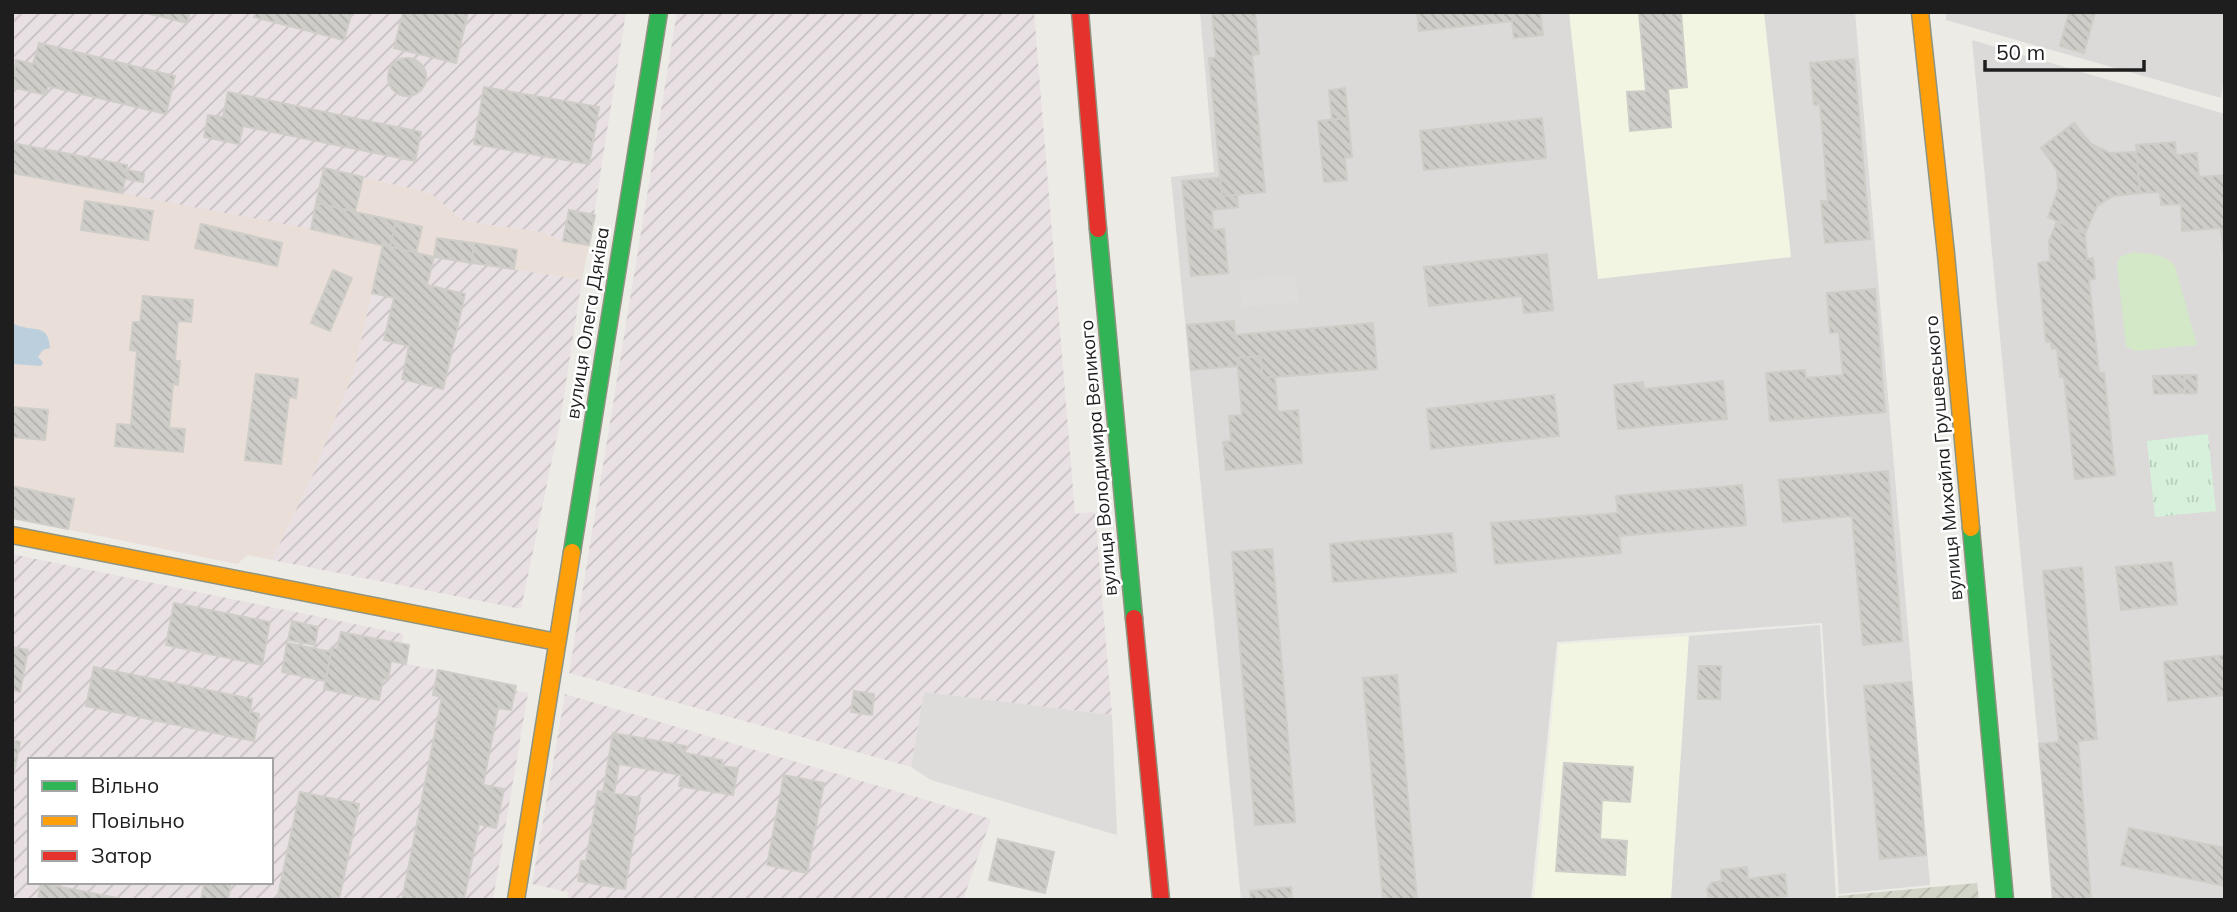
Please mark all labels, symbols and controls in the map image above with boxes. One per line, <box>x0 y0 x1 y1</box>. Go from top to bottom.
scale bar <box>1985 28 2144 72</box>
text: 50 m <box>1996 39 2045 65</box>
street label: вулиця Олега Дяківа <box>560 225 614 421</box>
street label: вулиця Михайла Грушевського <box>1919 314 1967 602</box>
street label: вулиця Володимира Великого <box>1074 319 1122 597</box>
legend <box>28 758 273 884</box>
text: Вільно <box>91 772 159 798</box>
text: Повільно <box>91 807 185 833</box>
text: Затор <box>91 842 152 868</box>

